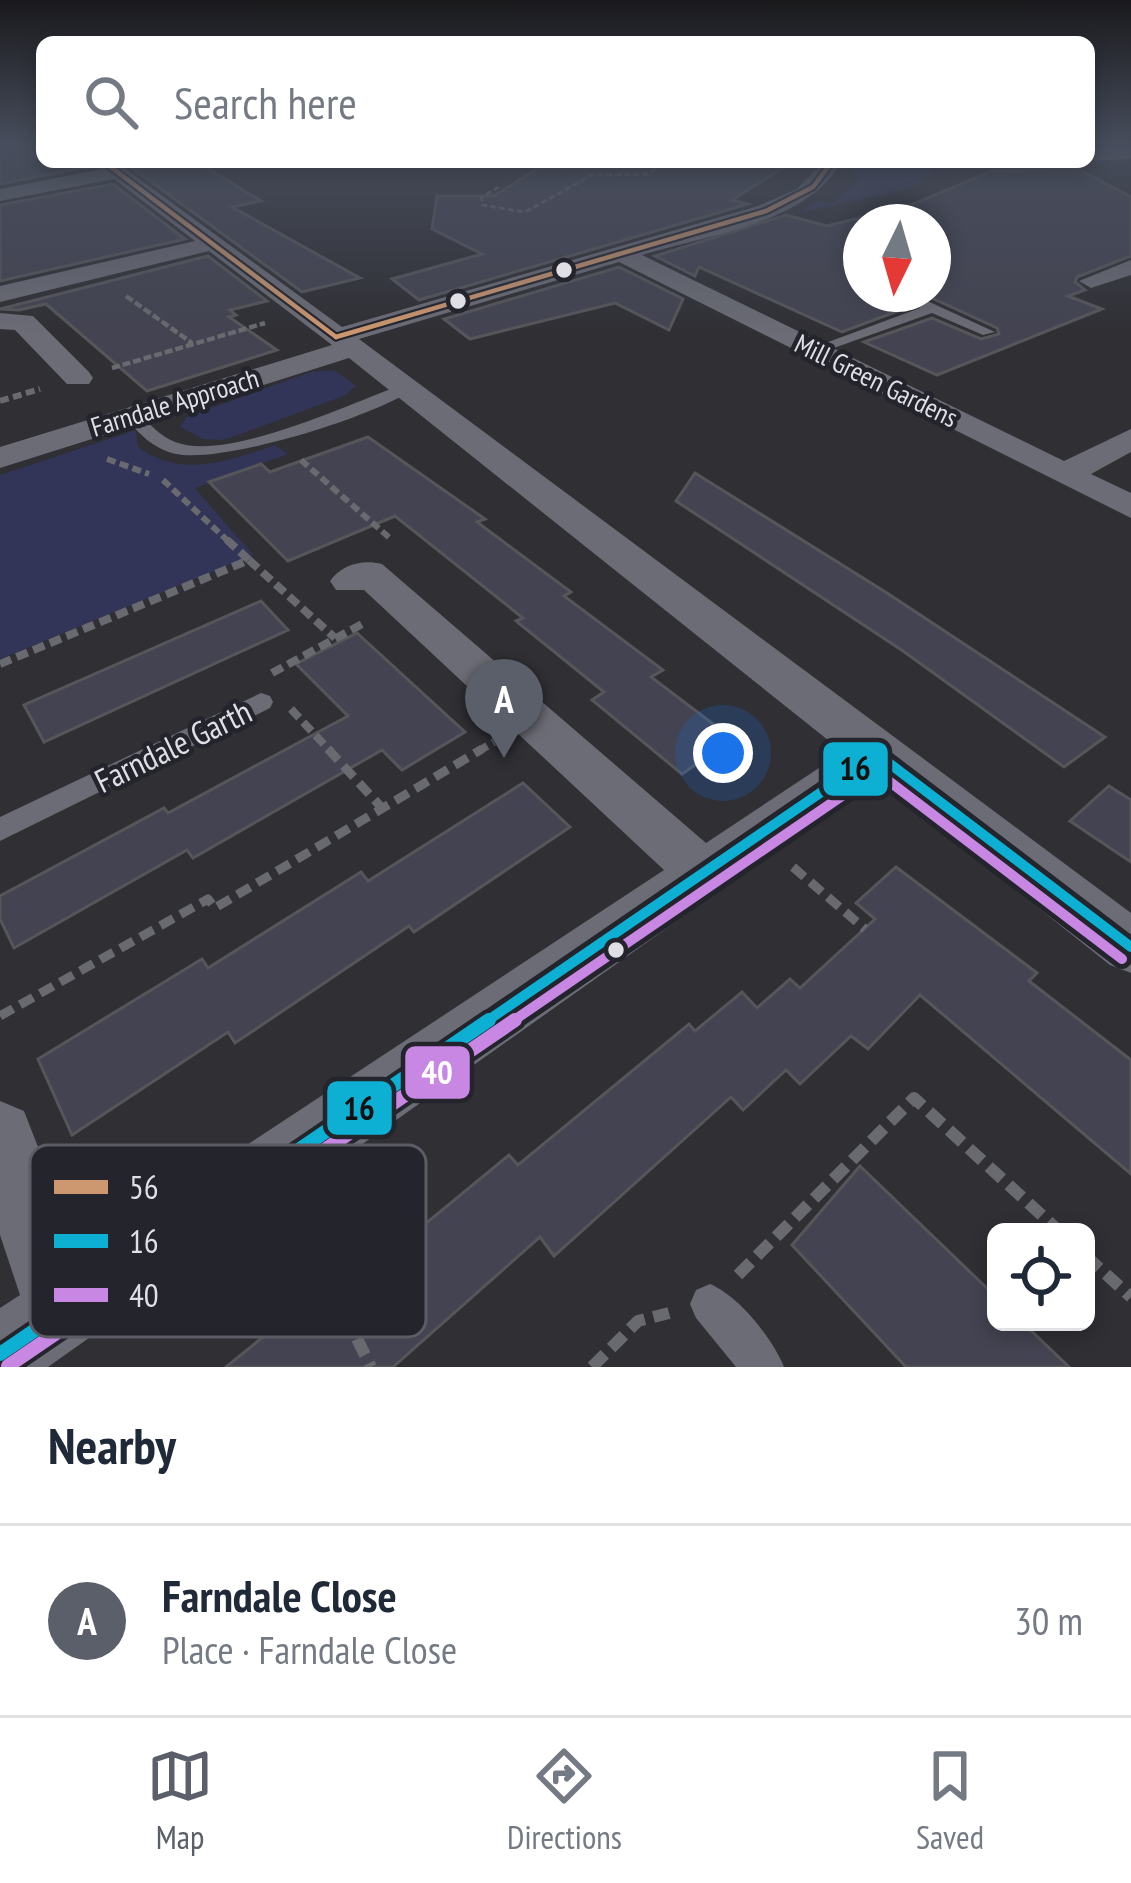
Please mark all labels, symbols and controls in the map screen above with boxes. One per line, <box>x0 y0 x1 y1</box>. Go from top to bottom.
search box <box>36 36 1095 168</box>
icon: search <box>78 69 144 135</box>
text: Search here <box>174 73 357 131</box>
north arrow <box>843 204 951 312</box>
unlabelled marker <box>553 259 575 281</box>
unlabelled marker <box>447 290 469 312</box>
street label: Mill Green Gardens <box>789 326 963 434</box>
street label: Farndale Approach <box>87 360 263 444</box>
pin: A <box>465 659 543 758</box>
street label: Farndale Garth <box>87 689 258 802</box>
your location <box>693 723 753 783</box>
line badge: 16 <box>821 740 890 798</box>
text: 16 <box>839 746 871 789</box>
unlabelled marker <box>605 939 627 961</box>
line badge: 40 <box>403 1044 472 1101</box>
text: 40 <box>421 1050 453 1093</box>
line badge: 16 <box>325 1079 394 1137</box>
text: 16 <box>343 1086 375 1129</box>
legend <box>30 1145 426 1337</box>
text: 56 <box>129 1165 159 1208</box>
text: 16 <box>129 1219 159 1262</box>
map controls <box>987 1223 1095 1331</box>
button: locate <box>987 1223 1095 1331</box>
text: 40 <box>129 1273 159 1316</box>
text: Nearby <box>48 1412 176 1478</box>
text: Farndale Close <box>162 1566 397 1624</box>
text: A <box>77 1595 97 1646</box>
text: 30 m <box>1014 1595 1083 1646</box>
text: Place · Farndale Close <box>162 1624 457 1675</box>
tab: Map <box>147 1743 213 1858</box>
tab: Directions <box>507 1743 622 1858</box>
tab: Saved <box>916 1743 984 1858</box>

